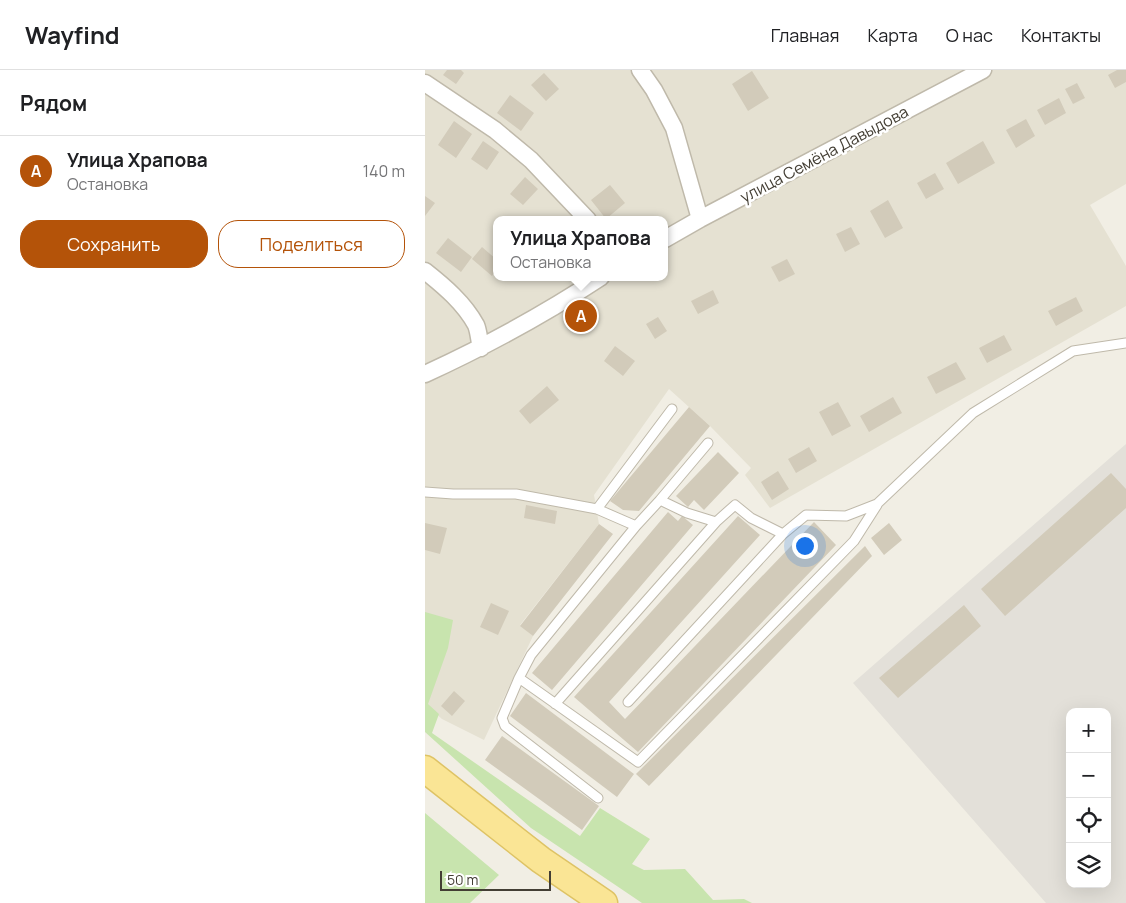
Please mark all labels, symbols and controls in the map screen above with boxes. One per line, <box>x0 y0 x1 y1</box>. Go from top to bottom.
text: Wayfind <box>25 18 120 51</box>
text: Главная <box>771 23 840 47</box>
text: Карта <box>868 23 918 47</box>
text: О нас <box>946 23 993 47</box>
text: Контакты <box>1021 23 1101 47</box>
text: Рядом <box>20 89 87 117</box>
street label: улица Семёна Давыдова <box>736 100 912 208</box>
text: Улица Храпова <box>67 147 208 173</box>
text: A <box>31 160 41 182</box>
text: 140 m <box>363 160 405 182</box>
text: Остановка <box>67 173 148 195</box>
popup <box>493 216 668 281</box>
button: Сохранить <box>20 220 208 268</box>
button: Поделиться <box>218 220 405 268</box>
text: Улица Храпова <box>510 225 651 251</box>
text: Остановка <box>510 251 591 273</box>
pin: A <box>565 297 597 335</box>
your location <box>792 533 818 559</box>
map controls <box>1066 708 1111 888</box>
button: + <box>1066 708 1111 753</box>
button: − <box>1066 753 1111 798</box>
button: locate <box>1066 798 1111 843</box>
button: layers <box>1066 843 1111 888</box>
scale bar <box>440 868 551 891</box>
text: 50 m <box>447 870 478 889</box>

